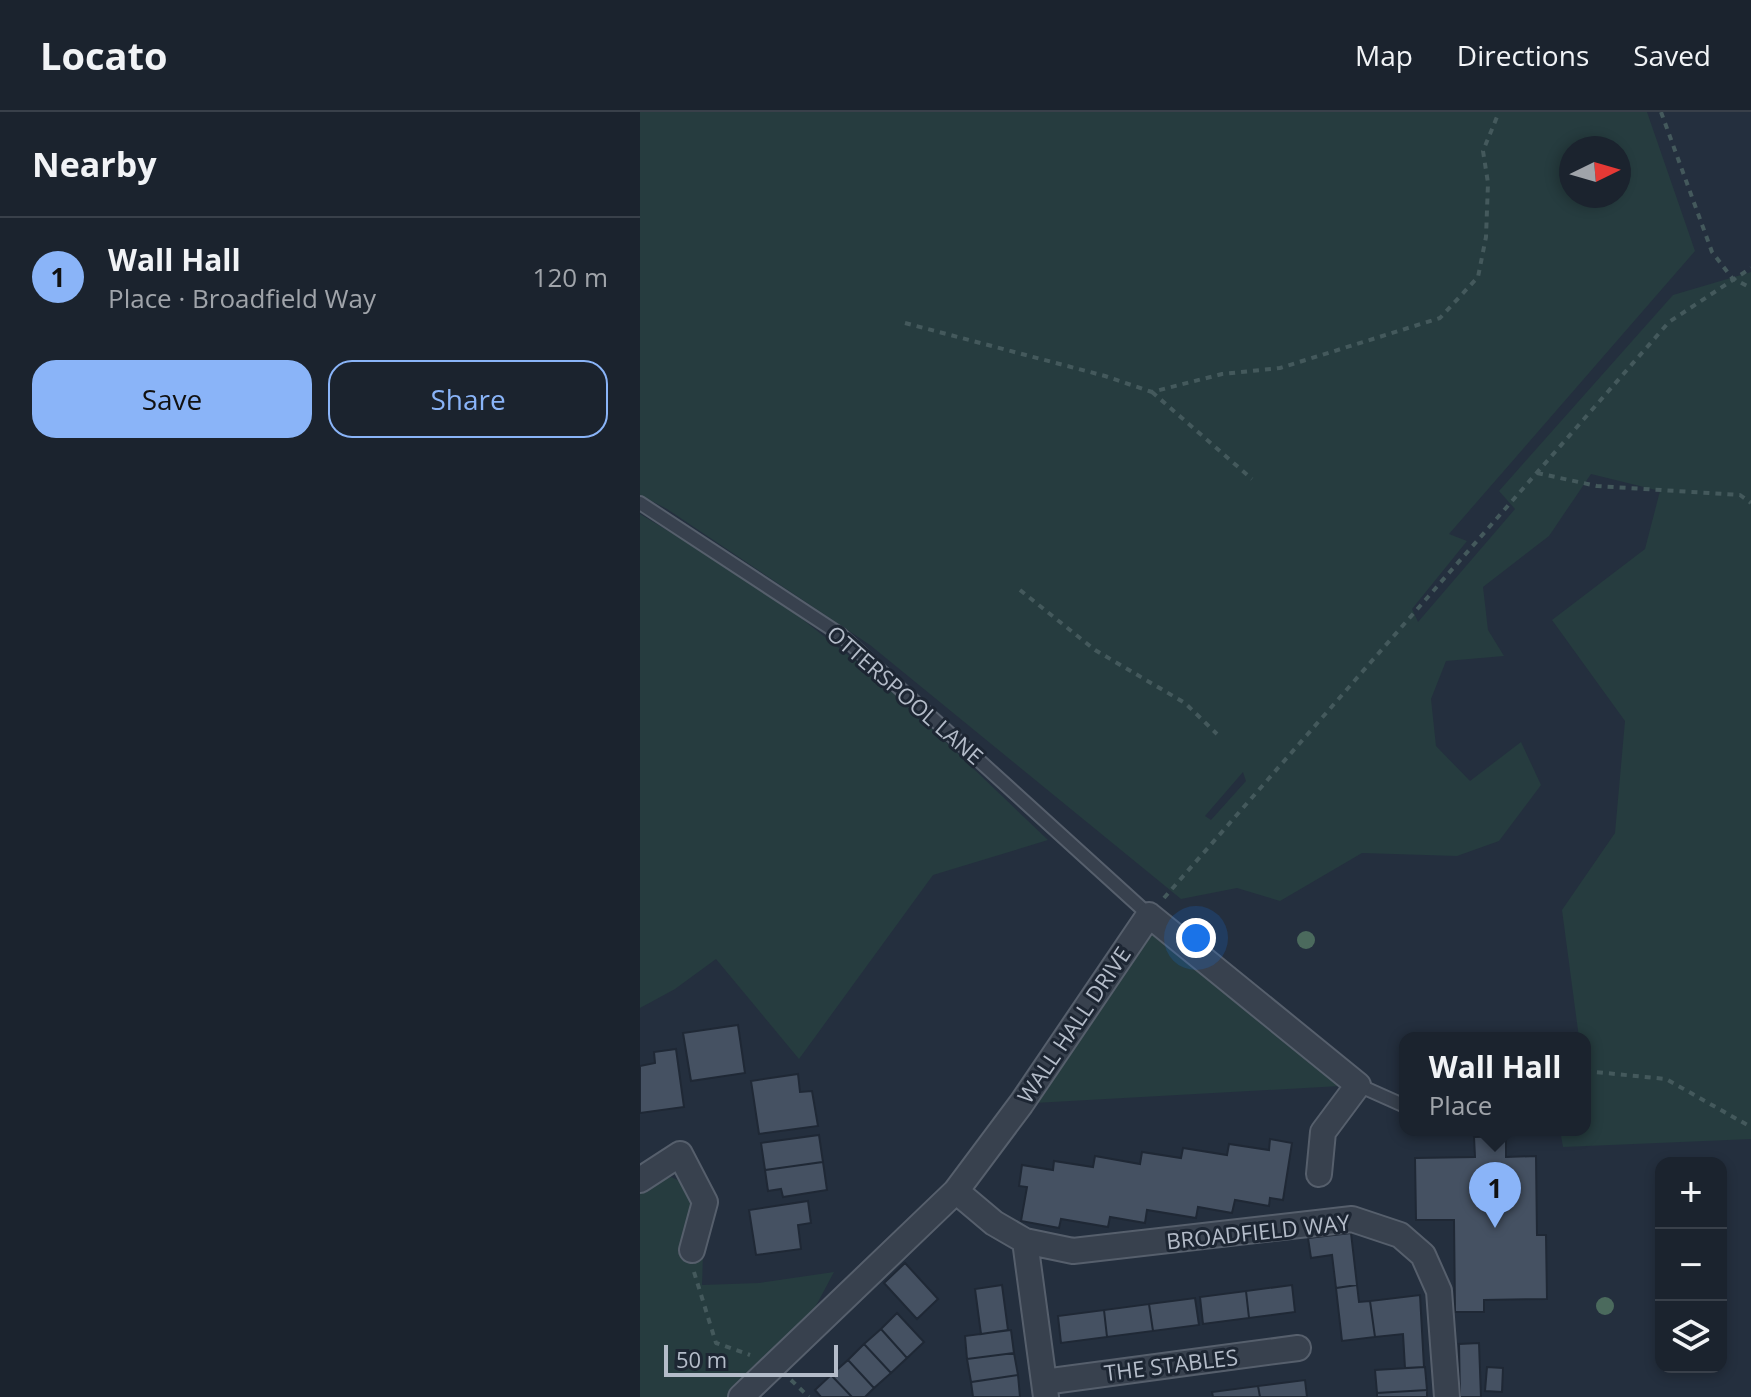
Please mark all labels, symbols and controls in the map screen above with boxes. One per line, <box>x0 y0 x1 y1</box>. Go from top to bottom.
text: Locato <box>40 29 168 81</box>
text: Map <box>1355 36 1413 74</box>
text: Directions <box>1457 36 1589 74</box>
text: Saved <box>1633 36 1711 74</box>
north arrow <box>1559 136 1631 208</box>
text: Nearby <box>32 141 157 187</box>
text: Wall Hall <box>108 239 241 280</box>
text: 1 <box>51 259 65 295</box>
text: 120 m <box>533 259 608 295</box>
text: Place · Broadfield Way <box>108 280 376 316</box>
button: Save <box>32 360 312 438</box>
button: Share <box>328 360 608 438</box>
street label: OTTERSPOOL LANE <box>821 618 990 771</box>
your location <box>1176 918 1216 958</box>
street label: WALL HALL DRIVE <box>1010 940 1137 1109</box>
popup <box>1399 1032 1591 1136</box>
text: Wall Hall <box>1429 1046 1561 1087</box>
text: Place <box>1429 1087 1492 1123</box>
map controls <box>1655 1157 1727 1373</box>
button: + <box>1655 1157 1727 1229</box>
pin: 1 <box>1469 1162 1521 1228</box>
street label: BROADFIELD WAY <box>1165 1206 1352 1256</box>
button: − <box>1655 1229 1727 1301</box>
button: layers <box>1655 1301 1727 1373</box>
scale bar <box>664 1341 838 1377</box>
street label: THE STABLES <box>1102 1341 1239 1387</box>
text: 50 m <box>676 1344 727 1374</box>

